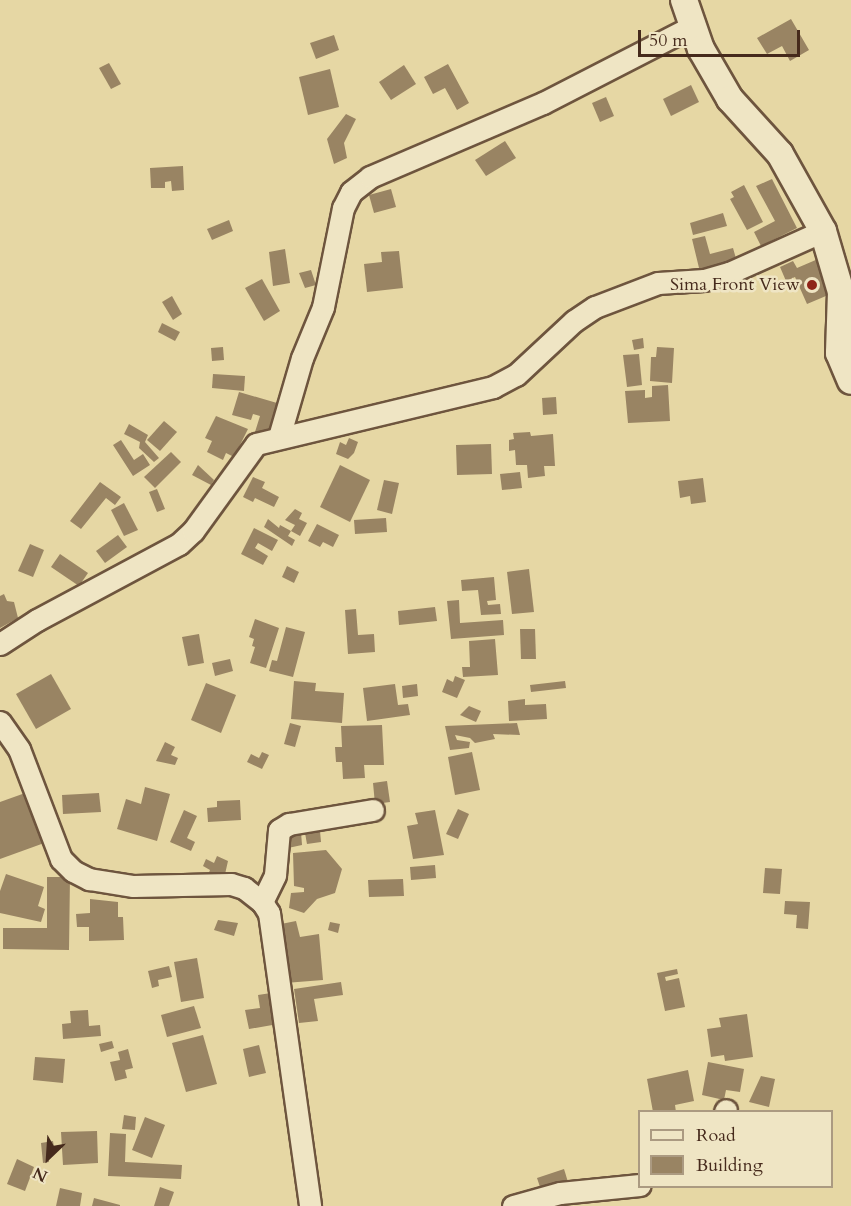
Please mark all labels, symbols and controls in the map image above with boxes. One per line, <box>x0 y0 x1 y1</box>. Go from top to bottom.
scale bar <box>641 18 803 56</box>
text: 50 m <box>649 28 688 53</box>
place label: Sima Front View <box>670 274 800 296</box>
marker: Sima Front View <box>805 278 819 292</box>
legend <box>638 1110 833 1188</box>
text: Road <box>696 1123 736 1148</box>
north arrow <box>18 1128 78 1188</box>
text: Building <box>696 1153 763 1178</box>
text: N <box>29 1161 51 1187</box>

